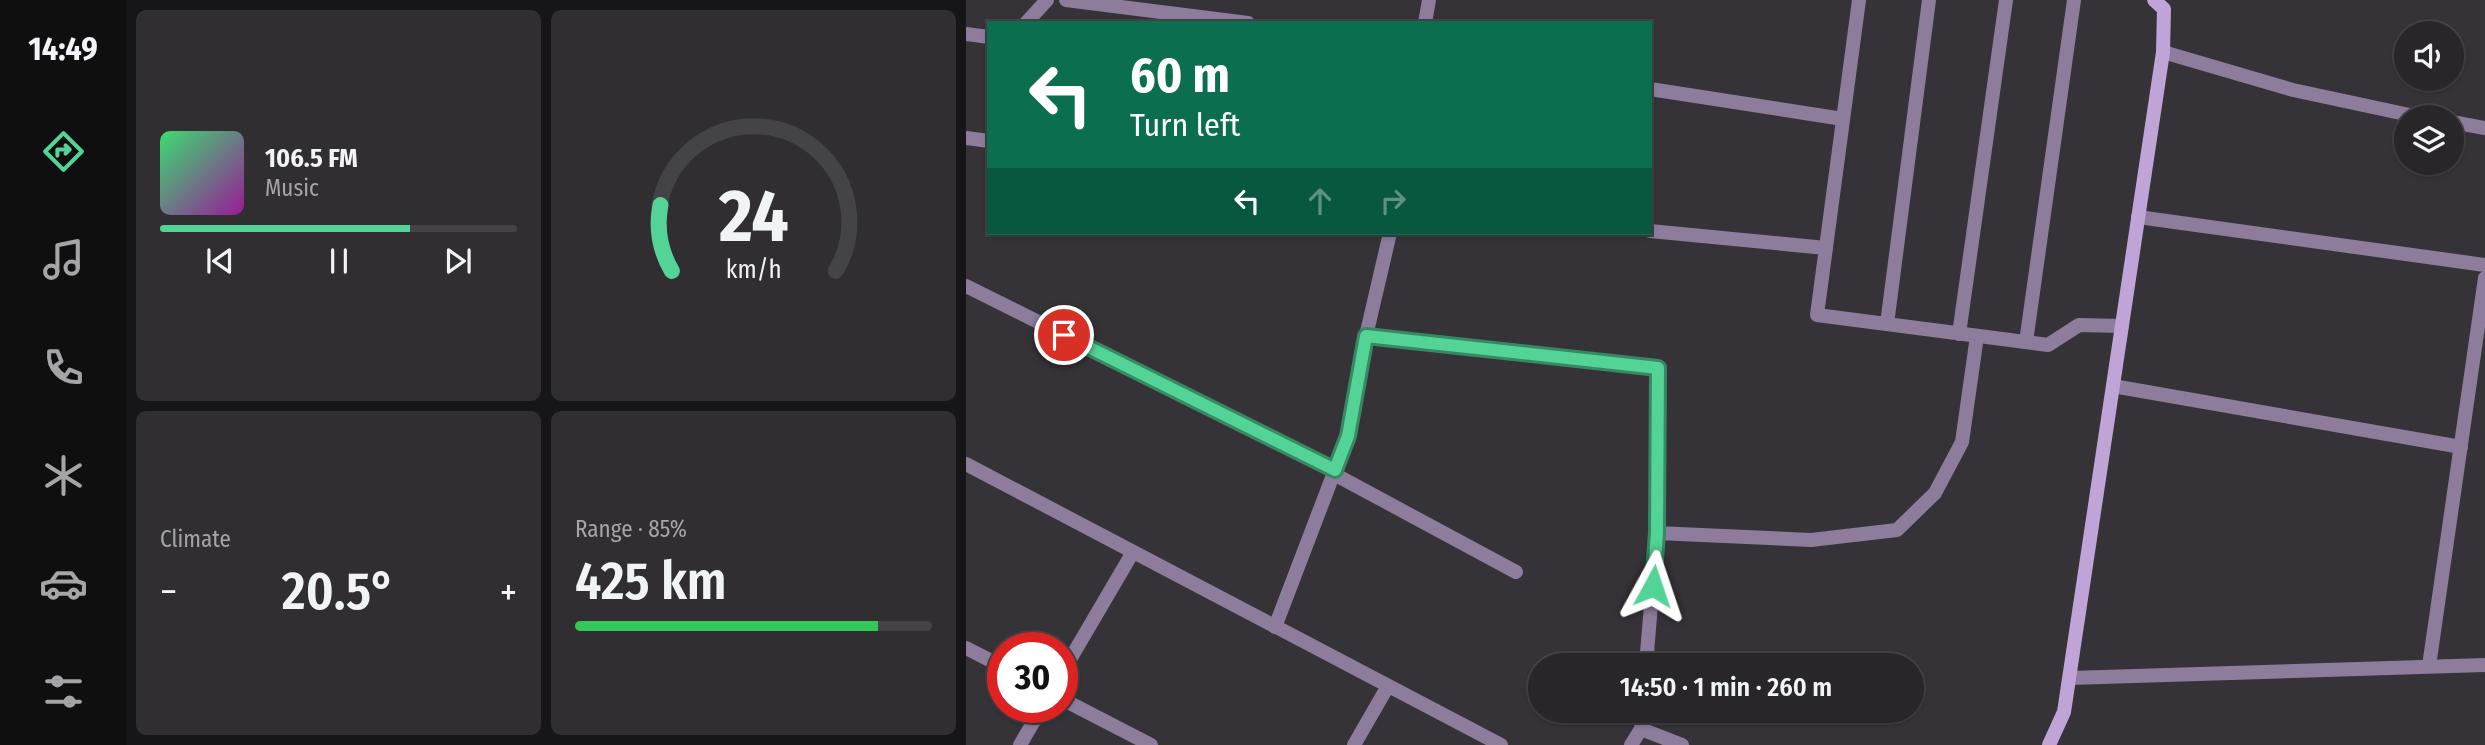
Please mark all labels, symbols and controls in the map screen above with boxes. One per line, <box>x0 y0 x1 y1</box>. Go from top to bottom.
map controls <box>2394 21 2464 175</box>
button: sound <box>2394 21 2464 91</box>
text: 14:49 <box>28 30 98 68</box>
text: 60 m <box>1130 46 1230 105</box>
icon: left <box>1015 49 1106 140</box>
button: layers <box>2394 105 2464 175</box>
text: Turn left <box>1130 106 1240 144</box>
icon: directions <box>39 127 88 176</box>
text: 106.5 FM <box>265 143 358 174</box>
text: Music <box>265 174 319 202</box>
text: 24 <box>718 174 788 261</box>
icon: left <box>1228 182 1266 220</box>
icon: ahead <box>1301 182 1339 220</box>
icon: right <box>1374 182 1412 220</box>
icon: music <box>39 235 88 284</box>
icon: previous <box>201 242 239 280</box>
icon: pause <box>320 242 358 280</box>
icon: next <box>439 242 477 280</box>
text: km/h <box>726 255 781 285</box>
pin <box>1034 305 1094 365</box>
icon: arrive <box>1045 316 1083 354</box>
icon: phone <box>39 343 88 392</box>
icon: climate <box>39 451 88 500</box>
text: Range · 85% <box>575 515 687 543</box>
text: Climate <box>160 525 231 553</box>
position arrow <box>1616 549 1690 623</box>
text: 425 km <box>575 550 727 613</box>
icon: car <box>39 559 88 608</box>
text: 20.5° <box>282 560 395 623</box>
text: − <box>160 569 177 615</box>
text: + <box>500 569 517 615</box>
speed limit sign: 30 <box>987 632 1078 723</box>
icon: filters <box>39 667 88 716</box>
text: 14:50 · 1 min · 260 m <box>1620 672 1832 703</box>

